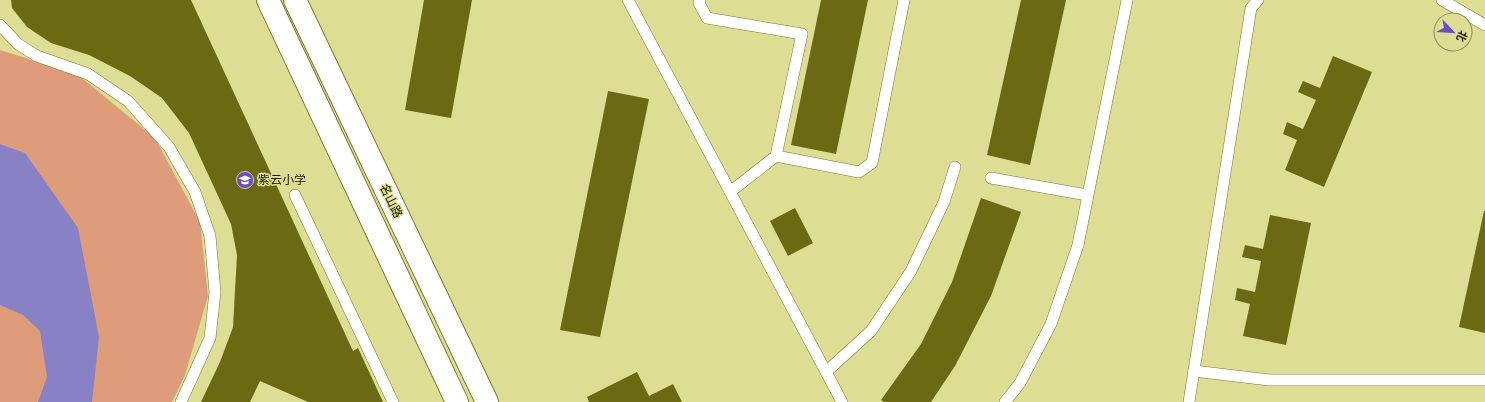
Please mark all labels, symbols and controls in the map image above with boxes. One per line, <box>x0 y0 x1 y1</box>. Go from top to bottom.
north arrow <box>1433 12 1473 52</box>
text: 北 <box>1453 28 1470 44</box>
school or university icon: 紫云小学 <box>235 170 255 190</box>
place label: 紫云小学 <box>258 173 306 187</box>
street label: 名山路 <box>377 182 405 220</box>

